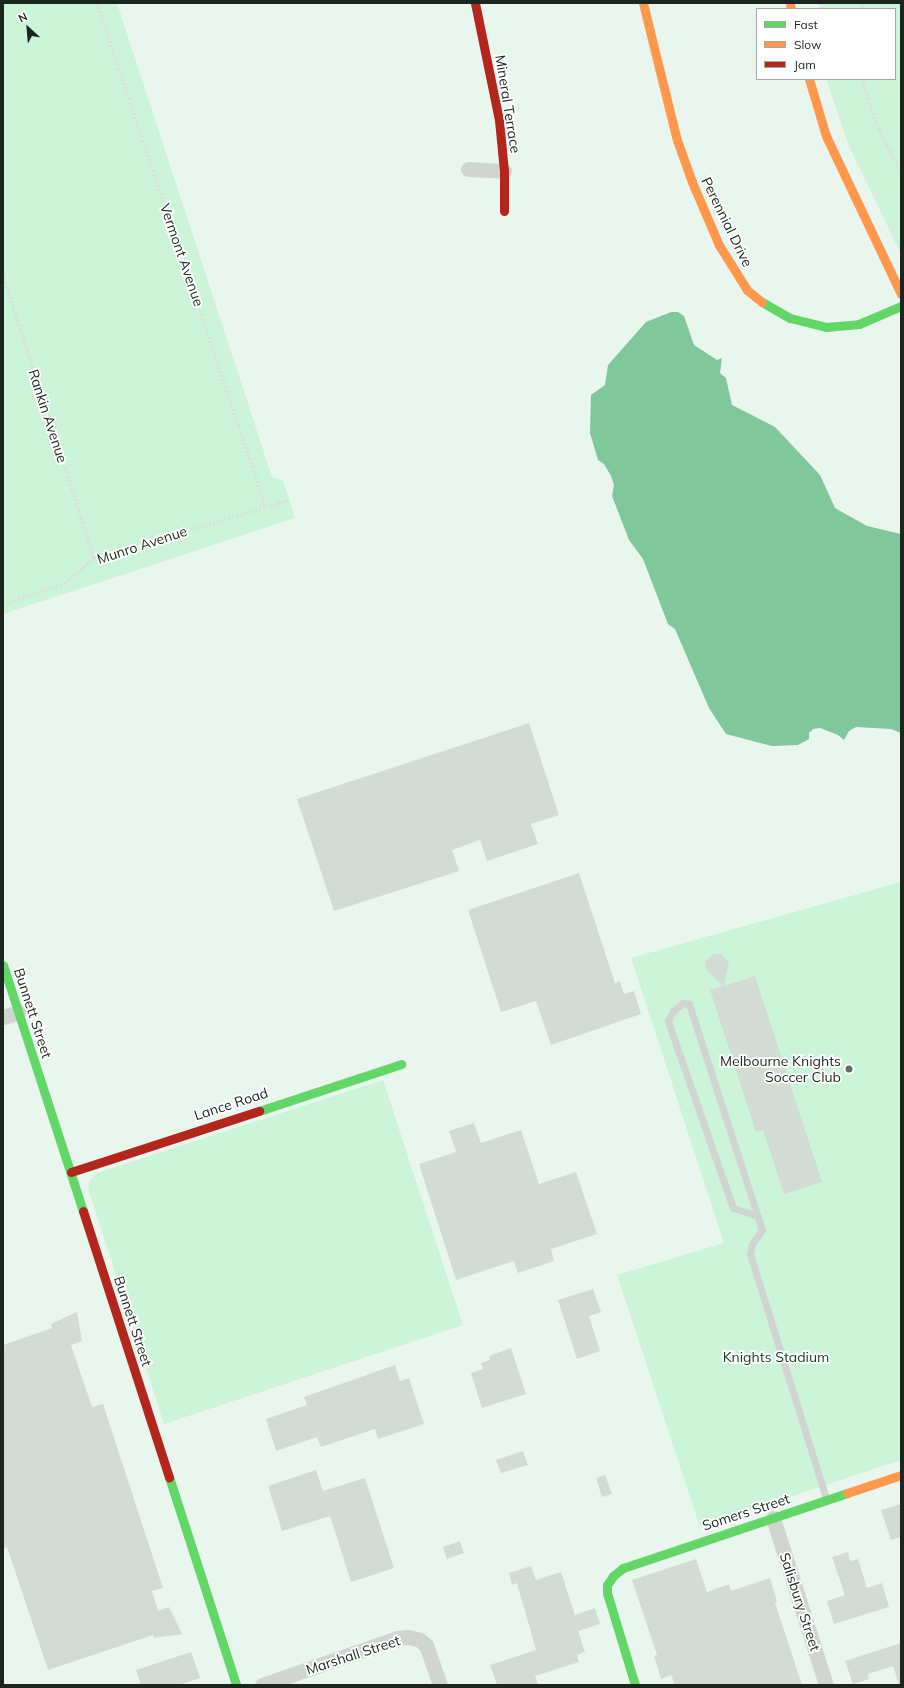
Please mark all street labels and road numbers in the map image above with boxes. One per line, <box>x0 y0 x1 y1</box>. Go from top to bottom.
street label: Mineral Terrace <box>492 54 524 154</box>
street label: Perennial Drive <box>698 174 756 270</box>
street label: Vermont Avenue <box>157 201 207 309</box>
street label: Rankin Avenue <box>25 367 71 465</box>
street label: Munro Avenue <box>95 523 189 567</box>
street label: Bunnett Street <box>11 966 55 1060</box>
street label: Lance Road <box>192 1084 270 1124</box>
street label: Bunnett Street <box>111 1274 155 1368</box>
street label: Somers Street <box>700 1490 792 1534</box>
street label: Salisbury Street <box>776 1551 824 1653</box>
street label: Marshall Street <box>304 1632 402 1678</box>

